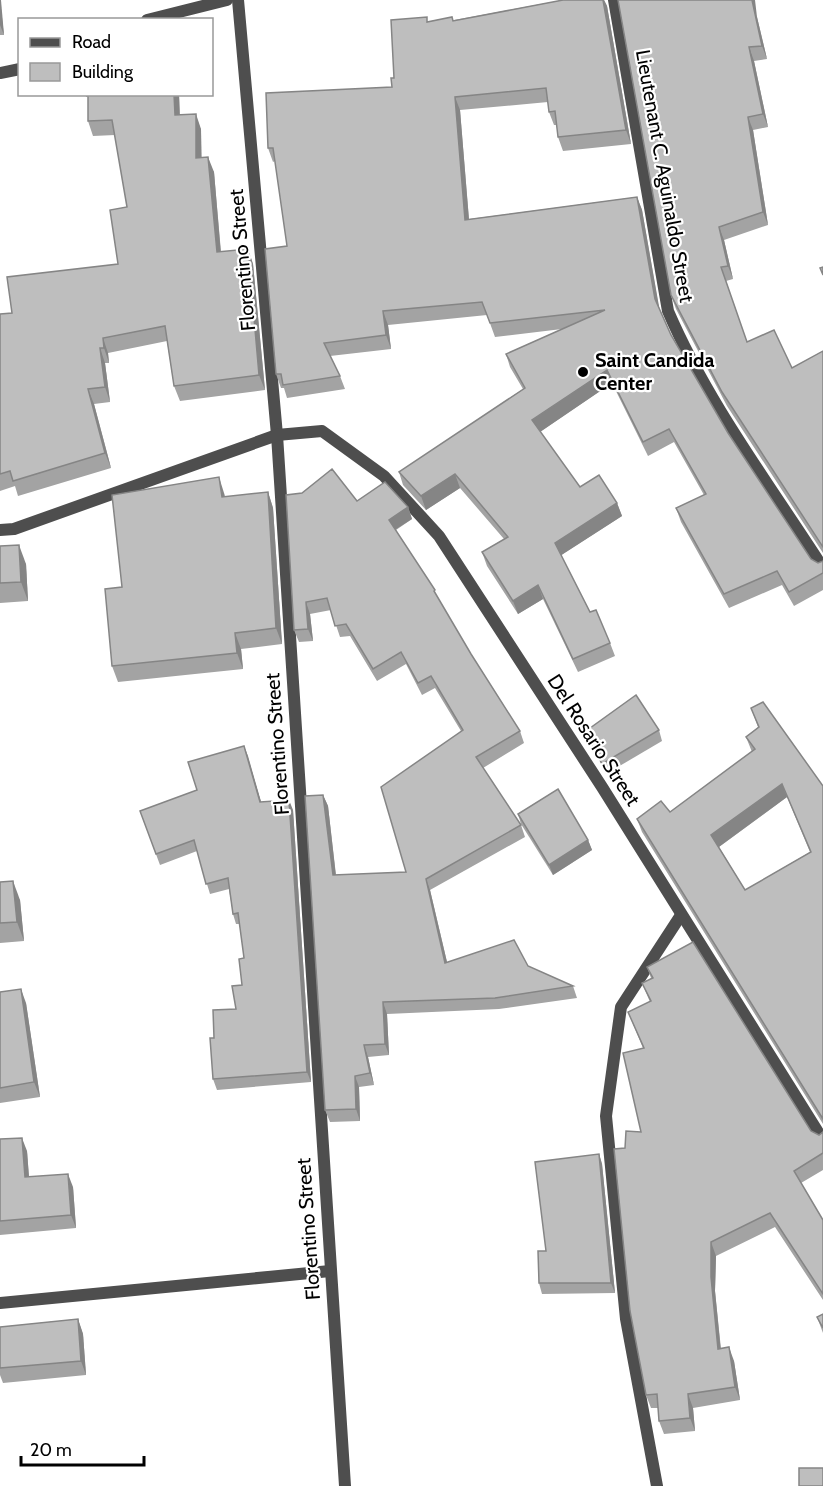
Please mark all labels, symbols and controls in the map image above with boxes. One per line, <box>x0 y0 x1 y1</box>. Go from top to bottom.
legend <box>18 18 213 96</box>
text: Road <box>72 31 111 53</box>
street label: Lieutenant C. Aguinaldo Street <box>631 48 699 304</box>
text: Building <box>72 61 134 83</box>
street label: Florentino Street <box>224 188 260 332</box>
place label: Saint Candida Center <box>595 348 714 395</box>
marker: Saint Candida Center <box>576 365 590 379</box>
street label: Del Rosario Street <box>543 670 646 810</box>
street label: Florentino Street <box>260 672 294 816</box>
street label: Florentino Street <box>291 1157 325 1301</box>
scale bar <box>21 1429 144 1467</box>
text: 20 m <box>30 1439 72 1461</box>

